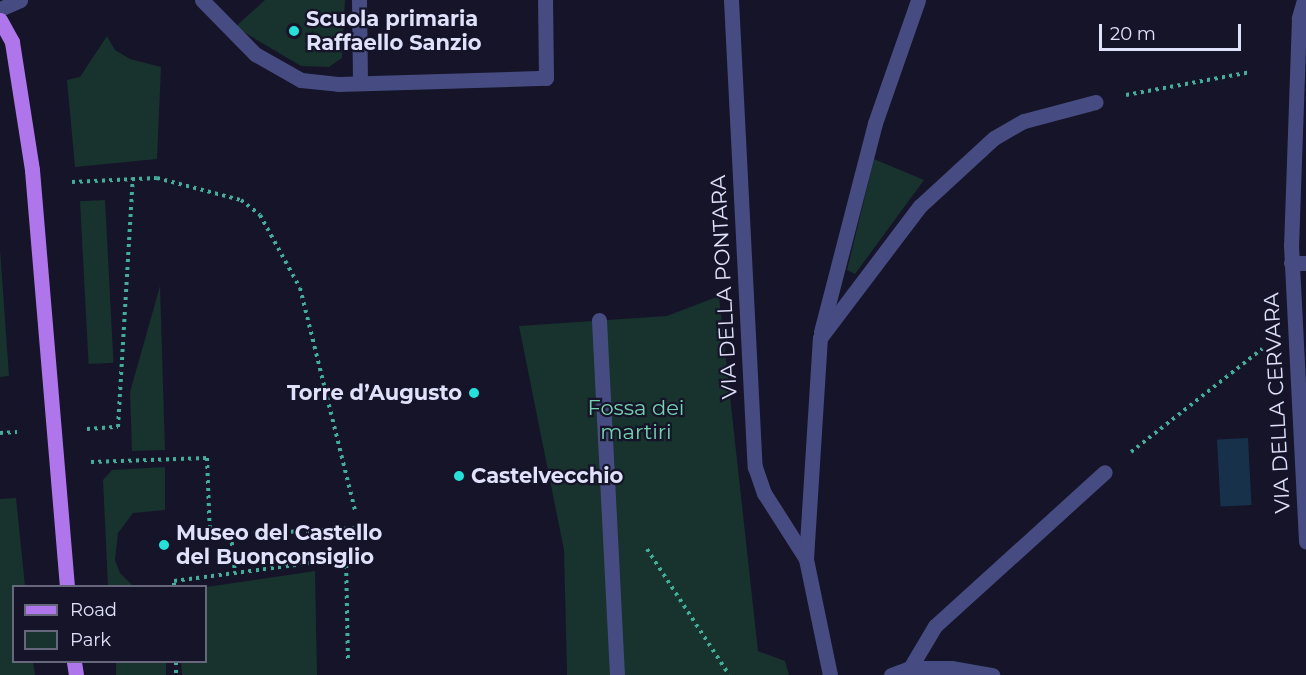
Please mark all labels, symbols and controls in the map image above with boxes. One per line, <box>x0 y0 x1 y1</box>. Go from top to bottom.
place label: Scuola primaria Raffaello Sanzio <box>306 6 481 56</box>
scale bar <box>1102 12 1244 50</box>
text: 20 m <box>1110 23 1156 45</box>
marker: Scuola primaria Raffaello Sanzio <box>287 24 301 38</box>
street label: VIA DELLA PONTARA <box>706 174 742 400</box>
street label: VIA DELLA CERVARA <box>1259 292 1295 514</box>
place label: Torre d’Augusto <box>287 380 462 406</box>
marker: Torre d’Augusto <box>467 386 481 400</box>
park label: Fossa dei martiri <box>587 395 685 445</box>
place label: Castelvecchio <box>471 463 623 489</box>
marker: Castelvecchio <box>452 469 466 483</box>
place label: Museo del Castello del Buonconsiglio <box>176 520 382 570</box>
marker: Museo del Castello del Buonconsiglio <box>157 538 171 552</box>
legend <box>12 585 207 663</box>
text: Road <box>70 599 117 621</box>
text: Park <box>70 629 111 651</box>

